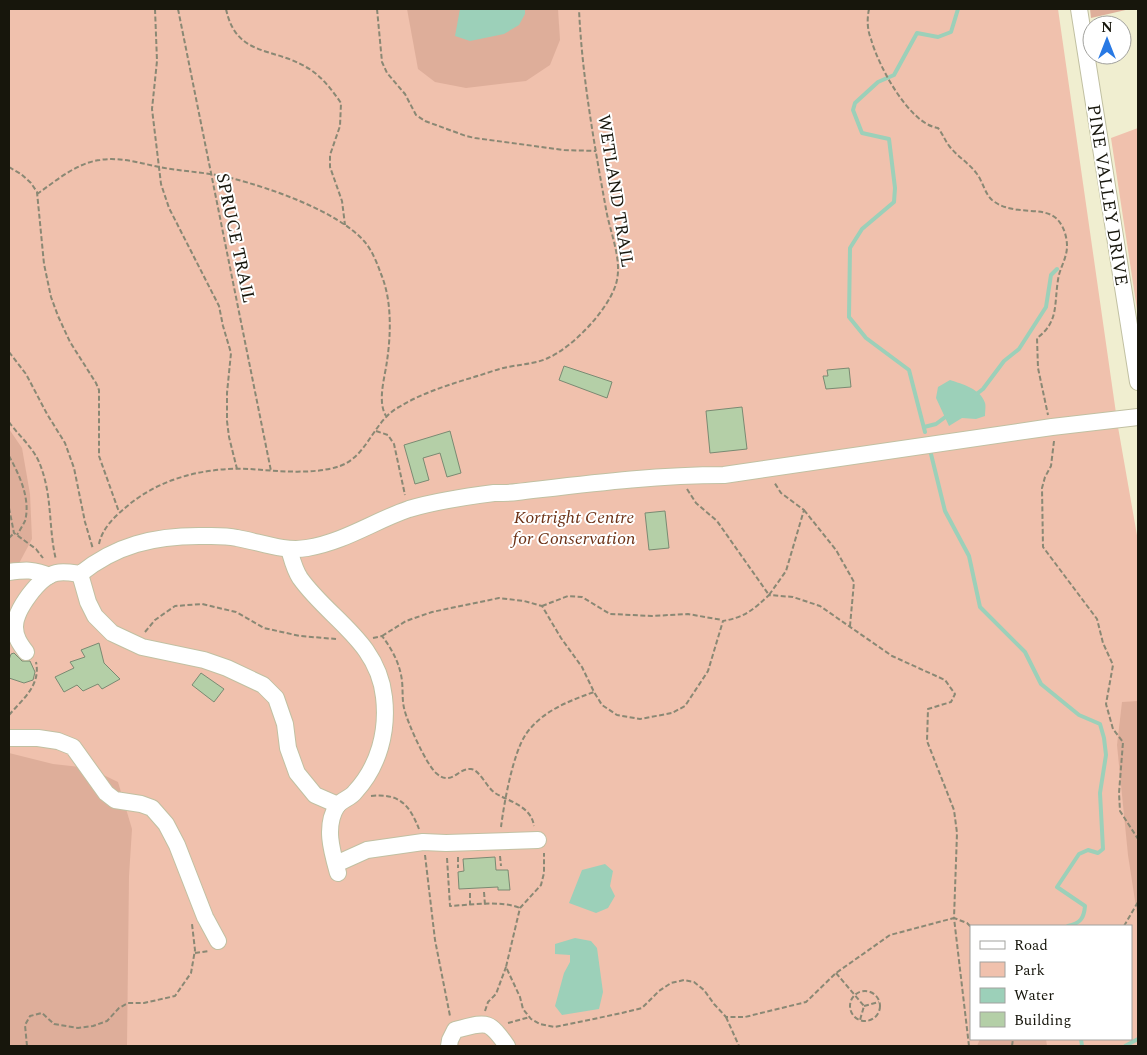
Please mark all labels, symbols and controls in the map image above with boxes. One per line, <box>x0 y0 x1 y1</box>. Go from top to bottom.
north arrow <box>1082 15 1132 65</box>
text: N <box>1101 17 1113 38</box>
street label: PINE VALLEY DRIVE <box>1080 102 1135 288</box>
street label: WETLAND TRAIL <box>590 113 641 270</box>
street label: SPRUCE TRAIL <box>209 171 262 306</box>
park label: Kortright Centre for Conservation <box>509 504 636 552</box>
legend <box>970 925 1132 1040</box>
text: Road <box>1014 934 1048 957</box>
text: Park <box>1014 959 1045 982</box>
text: Water <box>1014 984 1054 1007</box>
text: Building <box>1014 1009 1071 1032</box>

